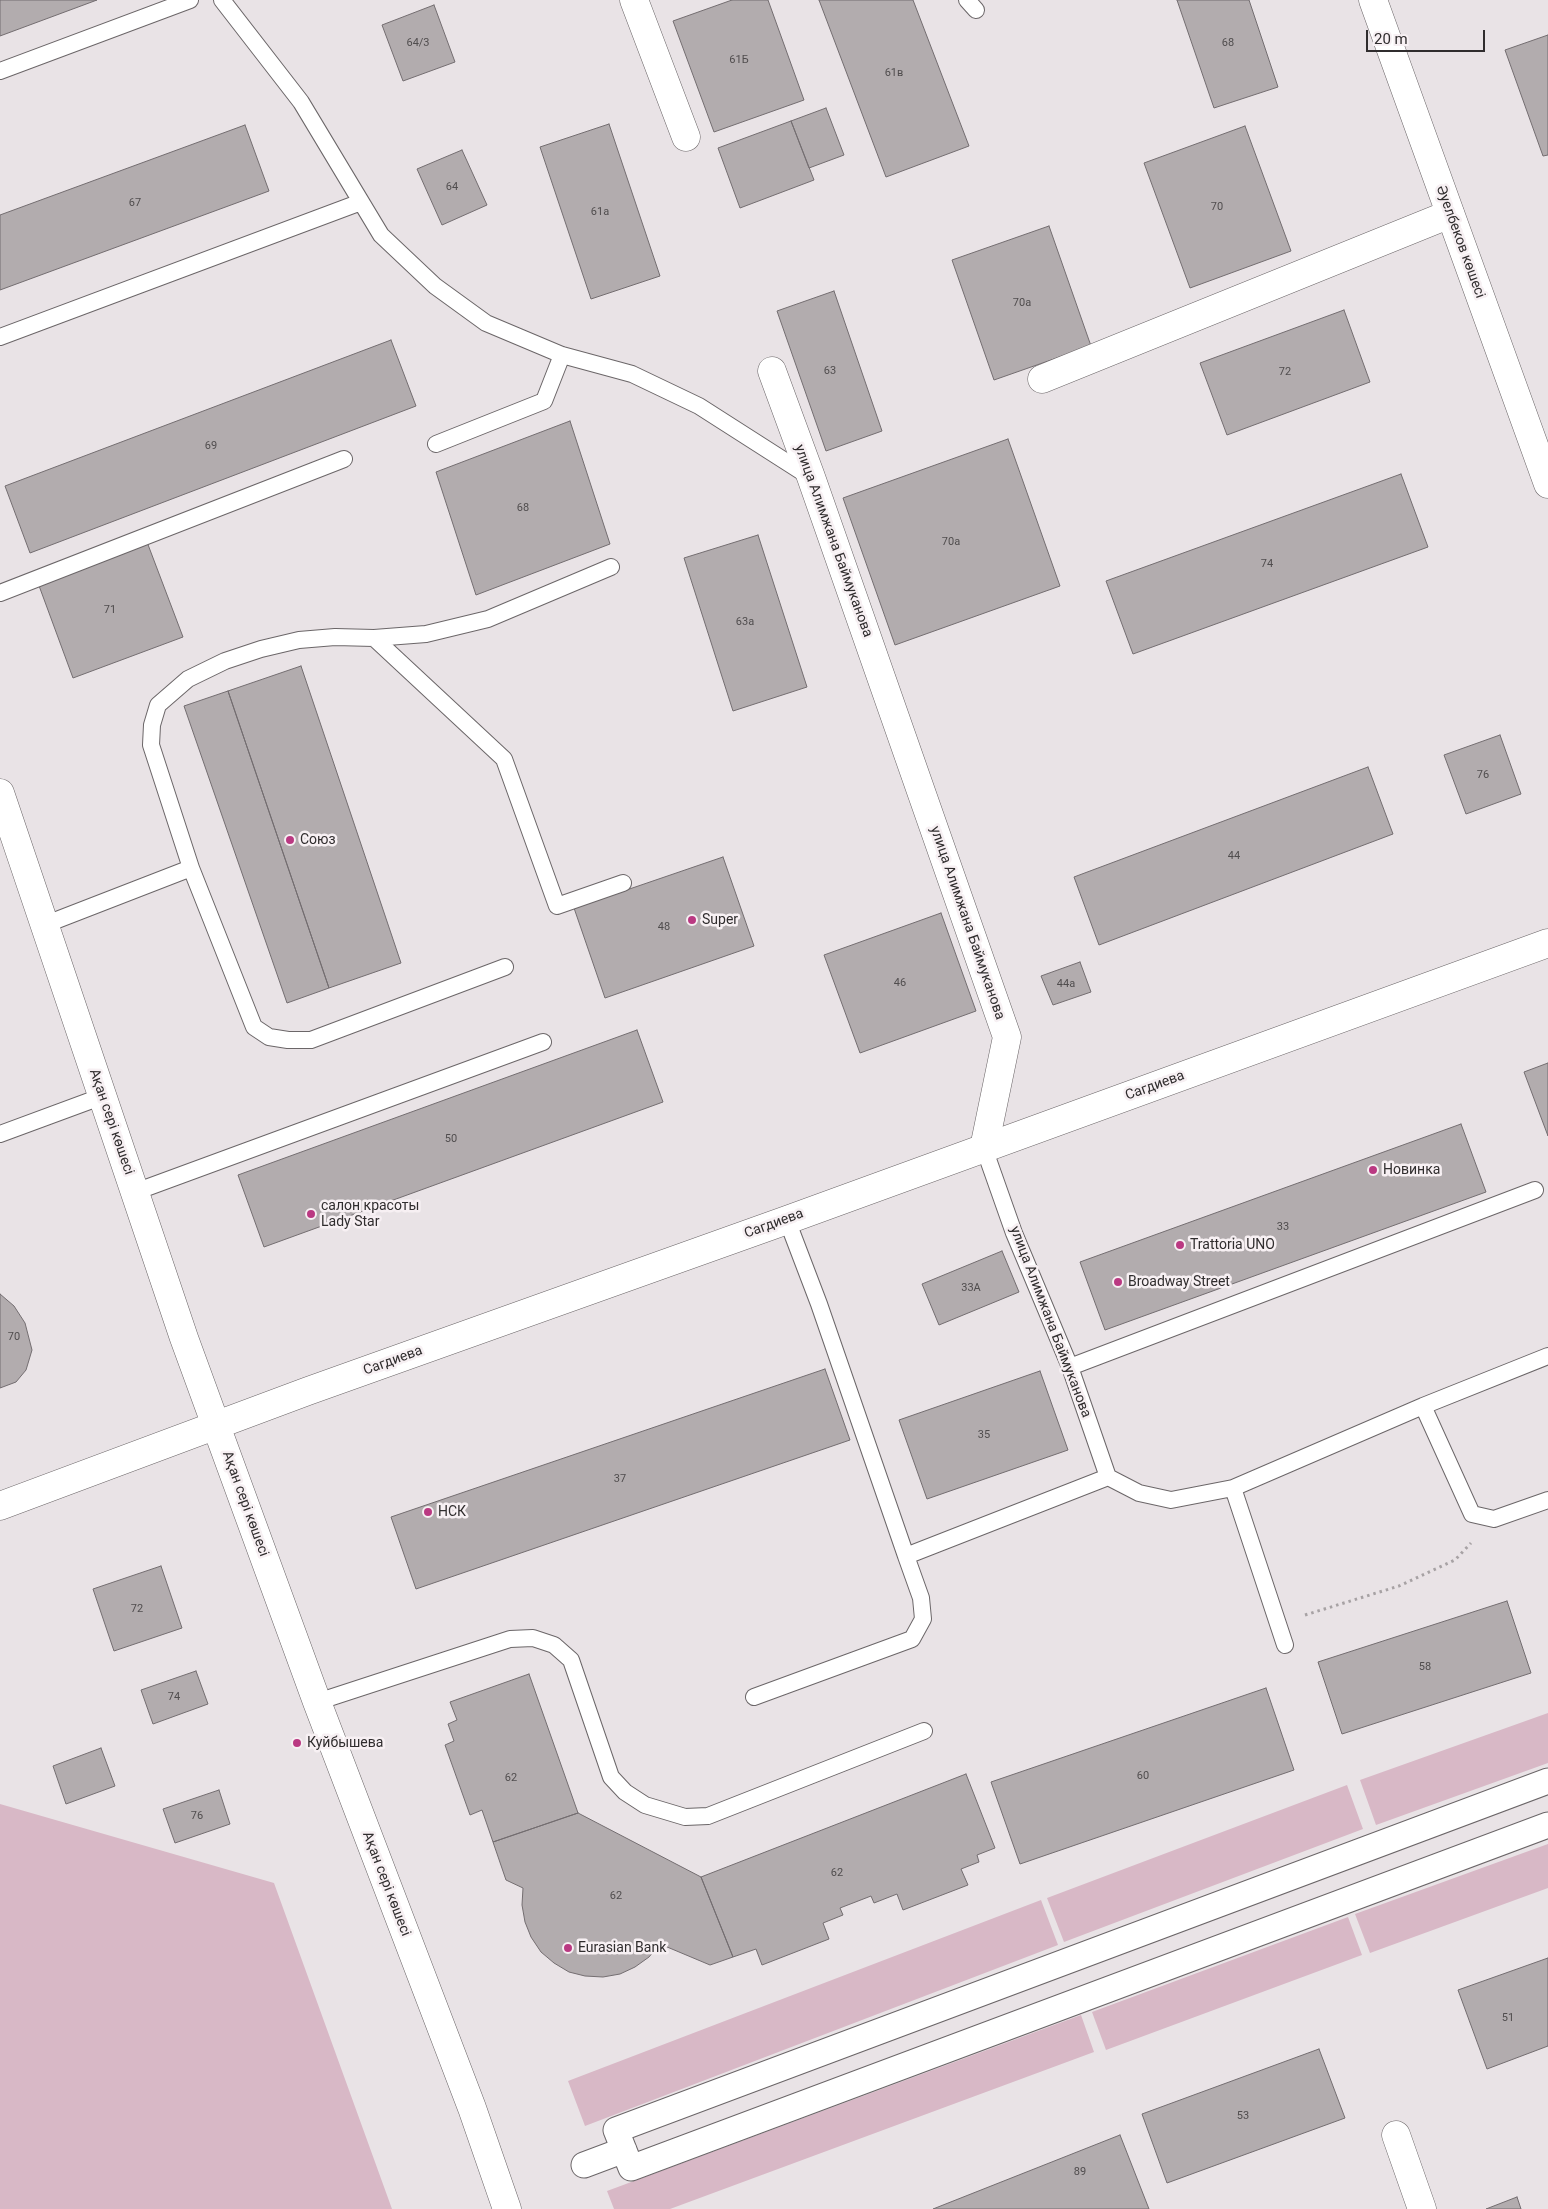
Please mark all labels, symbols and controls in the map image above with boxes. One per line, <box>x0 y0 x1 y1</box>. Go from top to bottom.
scale bar <box>1368 20 1487 52</box>
text: 20 m <box>1374 30 1408 48</box>
house number: 64/3 <box>406 36 430 50</box>
house number: 68 <box>1222 36 1234 50</box>
house number: 61Б <box>729 53 749 67</box>
house number: 61в <box>885 66 903 80</box>
house number: 64 <box>446 180 458 194</box>
street label: Әуелбеков көшесі <box>1432 183 1488 301</box>
house number: 67 <box>129 196 141 210</box>
house number: 70 <box>1211 200 1223 214</box>
house number: 61а <box>591 205 609 219</box>
house number: 70а <box>1013 296 1031 310</box>
house number: 63 <box>824 364 836 378</box>
house number: 72 <box>1279 365 1291 379</box>
house number: 69 <box>205 439 217 453</box>
street label: улица Алимжана Баймуканова <box>790 442 876 640</box>
house number: 68 <box>517 501 529 515</box>
house number: 70а <box>942 535 960 549</box>
house number: 74 <box>1261 557 1273 571</box>
house number: 71 <box>104 603 116 617</box>
house number: 63а <box>736 615 754 629</box>
house number: 76 <box>1477 768 1489 782</box>
street label: улица Алимжана Баймуканова <box>926 824 1008 1022</box>
place label: Союз <box>300 832 336 848</box>
marker: Союз <box>284 834 296 846</box>
house number: 44 <box>1228 849 1240 863</box>
place label: Super <box>702 912 738 928</box>
marker: Super <box>686 914 698 926</box>
house number: 48 <box>658 920 670 934</box>
house number: 46 <box>894 976 906 990</box>
house number: 44а <box>1057 977 1075 991</box>
street label: Ақан сері көшесі <box>85 1067 137 1177</box>
street label: Сагдиева <box>1123 1068 1187 1104</box>
house number: 50 <box>445 1132 457 1146</box>
place label: Новинка <box>1383 1162 1440 1178</box>
marker: Новинка <box>1367 1164 1379 1176</box>
place label: салон красоты Lady Star <box>321 1198 419 1230</box>
street label: Сагдиева <box>742 1206 806 1242</box>
marker: салон красоты Lady Star <box>305 1208 317 1220</box>
house number: 33 <box>1277 1220 1289 1234</box>
street label: улица Алимжана Баймуканова <box>1006 1224 1094 1420</box>
place label: Trattoria UNO <box>1190 1237 1275 1253</box>
marker: Trattoria UNO <box>1174 1239 1186 1251</box>
place label: Broadway Street <box>1128 1274 1230 1290</box>
marker: Broadway Street <box>1112 1276 1124 1288</box>
house number: 33А <box>961 1281 981 1295</box>
house number: 70 <box>8 1330 20 1344</box>
street label: Сагдиева <box>361 1343 425 1379</box>
house number: 35 <box>978 1428 990 1442</box>
street label: Ақан сері көшесі <box>218 1449 272 1559</box>
house number: 37 <box>614 1472 626 1486</box>
place label: НСК <box>438 1504 466 1520</box>
marker: НСК <box>422 1506 434 1518</box>
house number: 72 <box>131 1602 143 1616</box>
house number: 58 <box>1419 1660 1431 1674</box>
house number: 74 <box>168 1690 180 1704</box>
place label: Куйбышева <box>307 1735 383 1751</box>
marker: Куйбышева <box>291 1737 303 1749</box>
house number: 60 <box>1137 1769 1149 1783</box>
house number: 62 <box>505 1771 517 1785</box>
house number: 76 <box>191 1809 203 1823</box>
street label: Ақан сері көшесі <box>358 1829 414 1939</box>
house number: 62 <box>831 1866 843 1880</box>
house number: 62 <box>610 1889 622 1903</box>
place label: Eurasian Bank <box>578 1940 666 1956</box>
marker: Eurasian Bank <box>562 1942 574 1954</box>
house number: 51 <box>1502 2011 1514 2025</box>
house number: 53 <box>1237 2109 1249 2123</box>
house number: 89 <box>1074 2165 1086 2179</box>

